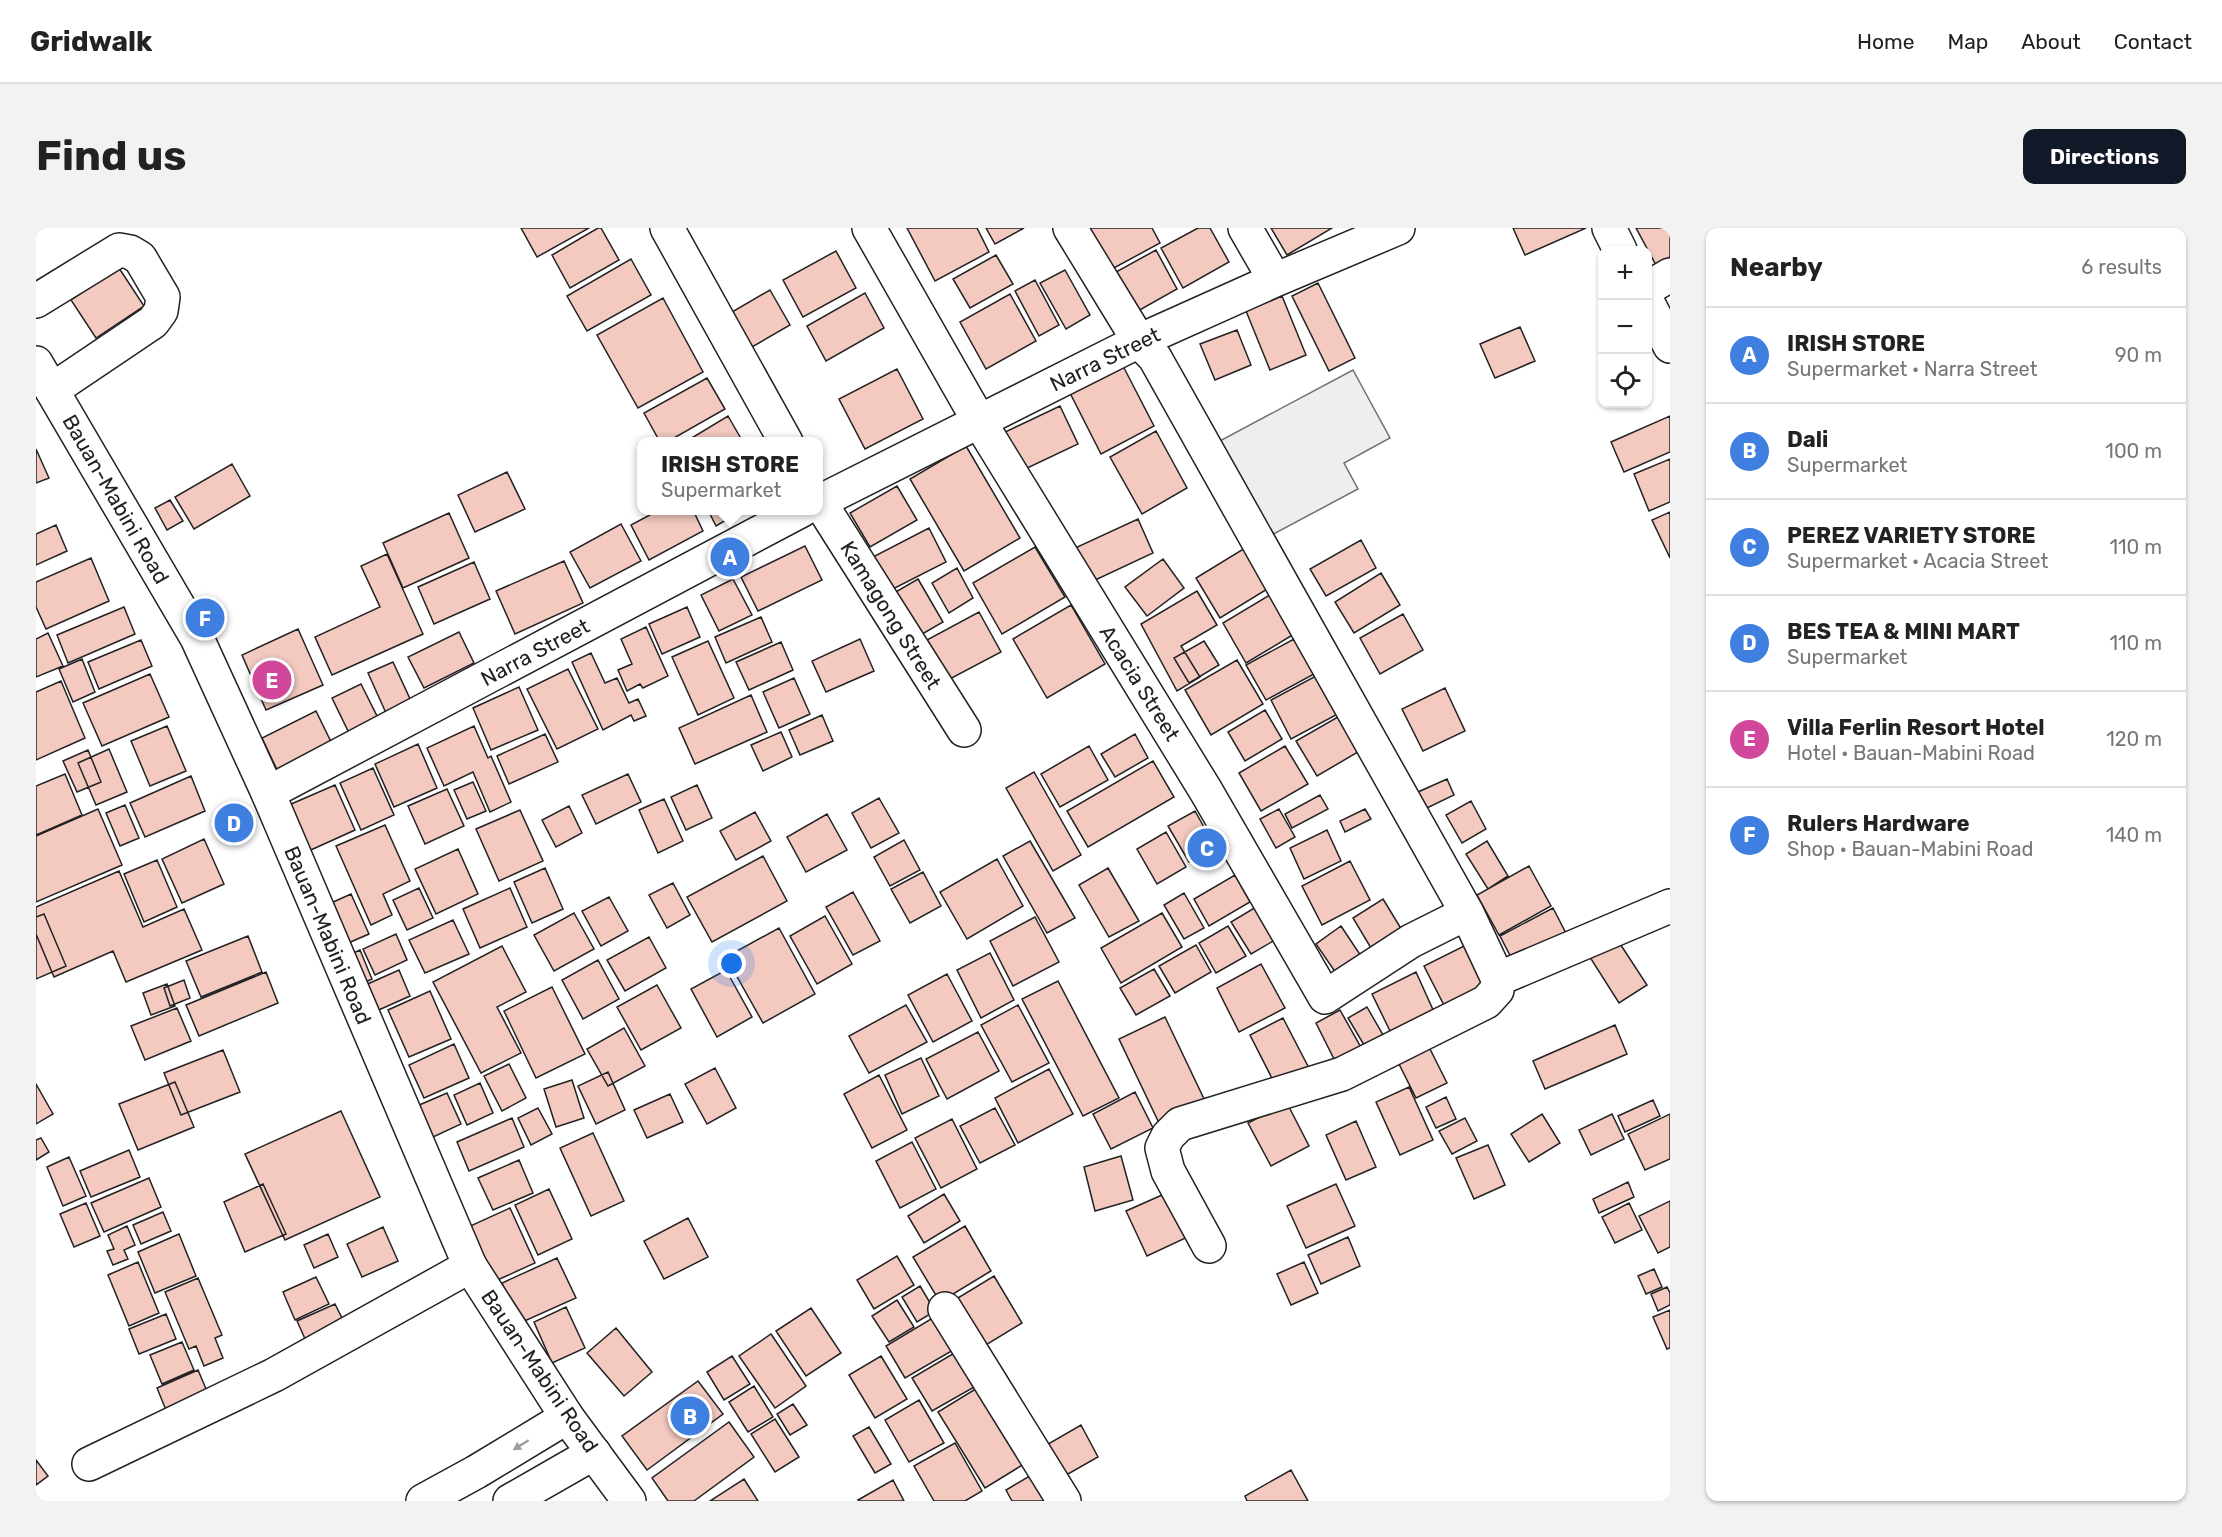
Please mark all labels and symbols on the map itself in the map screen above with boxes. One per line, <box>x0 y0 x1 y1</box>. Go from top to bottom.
street label: Narra Street <box>1046 322 1164 396</box>
street label: Bauan-Mabini Road <box>57 410 175 588</box>
pin: A <box>710 534 750 580</box>
street label: Kamagong Street <box>835 536 947 694</box>
pin: F <box>186 596 224 640</box>
street label: Narra Street <box>476 613 594 691</box>
street label: Acacia Street <box>1095 621 1185 745</box>
pin: E <box>252 658 292 702</box>
pin: D <box>214 800 254 846</box>
pin: C <box>1188 826 1226 870</box>
street label: Bauan-Mabini Road <box>279 842 377 1028</box>
your location <box>717 949 746 978</box>
street label: Bauan-Mabini Road <box>476 1285 604 1457</box>
pin: B <box>670 1394 710 1438</box>
one-way arrow <box>513 1439 529 1450</box>

